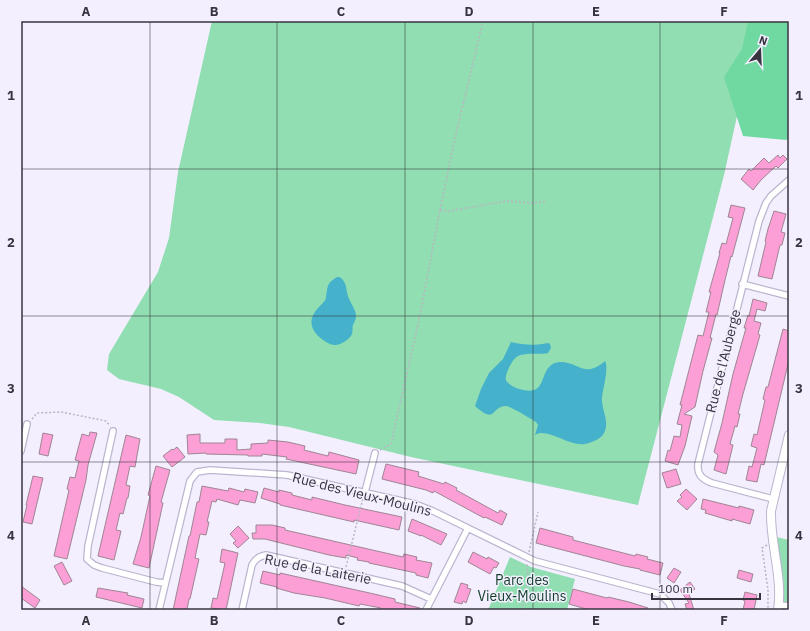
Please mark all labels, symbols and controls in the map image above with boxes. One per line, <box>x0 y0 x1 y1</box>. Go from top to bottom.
text: A <box>82 3 91 20</box>
text: B <box>210 3 219 20</box>
text: C <box>337 3 346 20</box>
text: D <box>464 3 474 20</box>
text: E <box>592 3 600 20</box>
text: F <box>720 3 728 20</box>
north arrow <box>740 30 780 70</box>
text: N <box>757 33 769 48</box>
text: 1 <box>7 87 15 104</box>
text: 1 <box>795 87 803 104</box>
text: 2 <box>7 234 15 251</box>
text: 2 <box>795 234 803 251</box>
street label: Rue de l'Auberge <box>701 307 745 415</box>
text: 3 <box>7 380 15 397</box>
text: 3 <box>795 380 803 397</box>
street label: Rue des Vieux-Moulins <box>290 468 434 520</box>
text: 4 <box>7 527 15 544</box>
text: 4 <box>795 527 803 544</box>
street label: Rue de la Laiterie <box>263 550 373 588</box>
park label: Parc des Vieux-Moulins <box>477 571 567 605</box>
scale bar <box>652 575 760 601</box>
text: 100 m <box>658 581 693 596</box>
text: A <box>82 612 91 629</box>
text: B <box>210 612 219 629</box>
text: C <box>337 612 346 629</box>
text: D <box>464 612 474 629</box>
text: E <box>592 612 600 629</box>
text: F <box>720 612 728 629</box>

